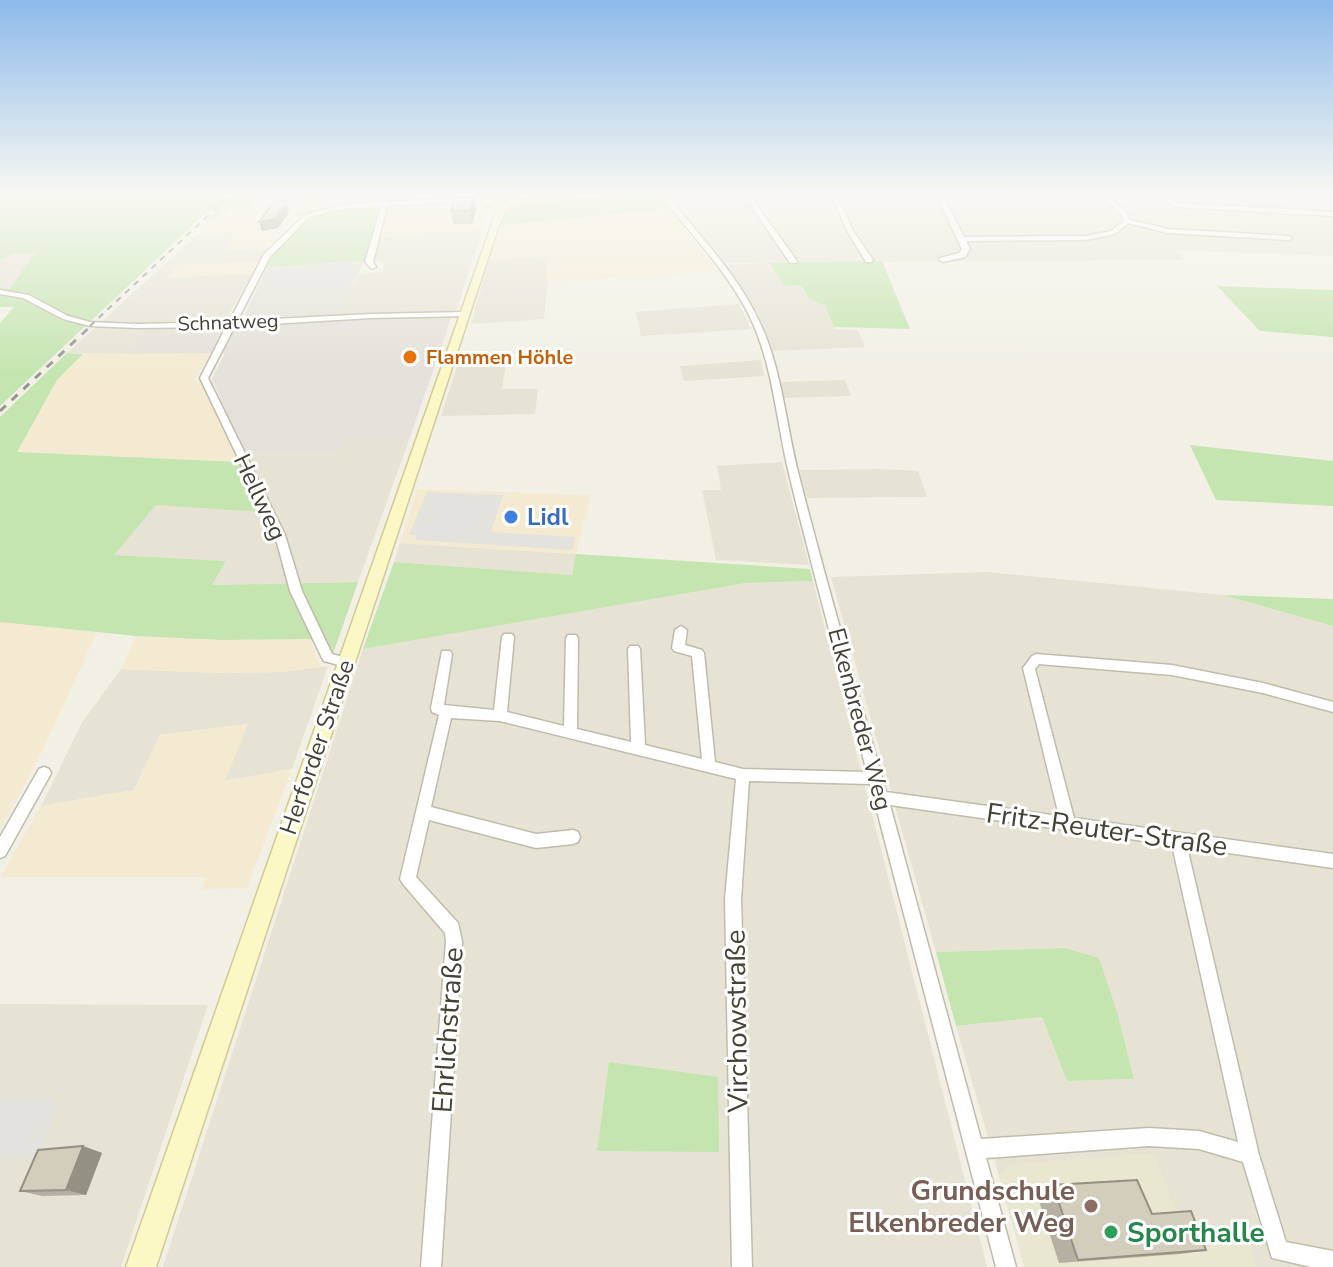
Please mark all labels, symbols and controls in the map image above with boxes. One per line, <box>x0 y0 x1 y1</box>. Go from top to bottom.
street label: Schnatweg <box>177 307 279 338</box>
place label: Flammen Höhle <box>426 344 574 371</box>
marker: Flammen Höhle <box>401 348 419 366</box>
street label: Hellweg <box>226 449 294 545</box>
place label: Lidl <box>527 501 569 533</box>
marker: Lidl <box>502 508 520 526</box>
street label: Elkenbreder Weg <box>820 624 900 814</box>
street label: Herforder Straße <box>272 655 362 839</box>
street label: Fritz-Reuter-Straße <box>984 794 1230 866</box>
street label: Virchowstraße <box>716 929 758 1114</box>
street label: Ehrlichstraße <box>423 946 473 1114</box>
place label: Grundschule Elkenbreder Weg <box>848 1172 1075 1242</box>
marker: Grundschule Elkenbreder Weg <box>1082 1197 1100 1215</box>
place label: Sporthalle <box>1127 1214 1265 1252</box>
marker: Sporthalle <box>1102 1223 1120 1241</box>

